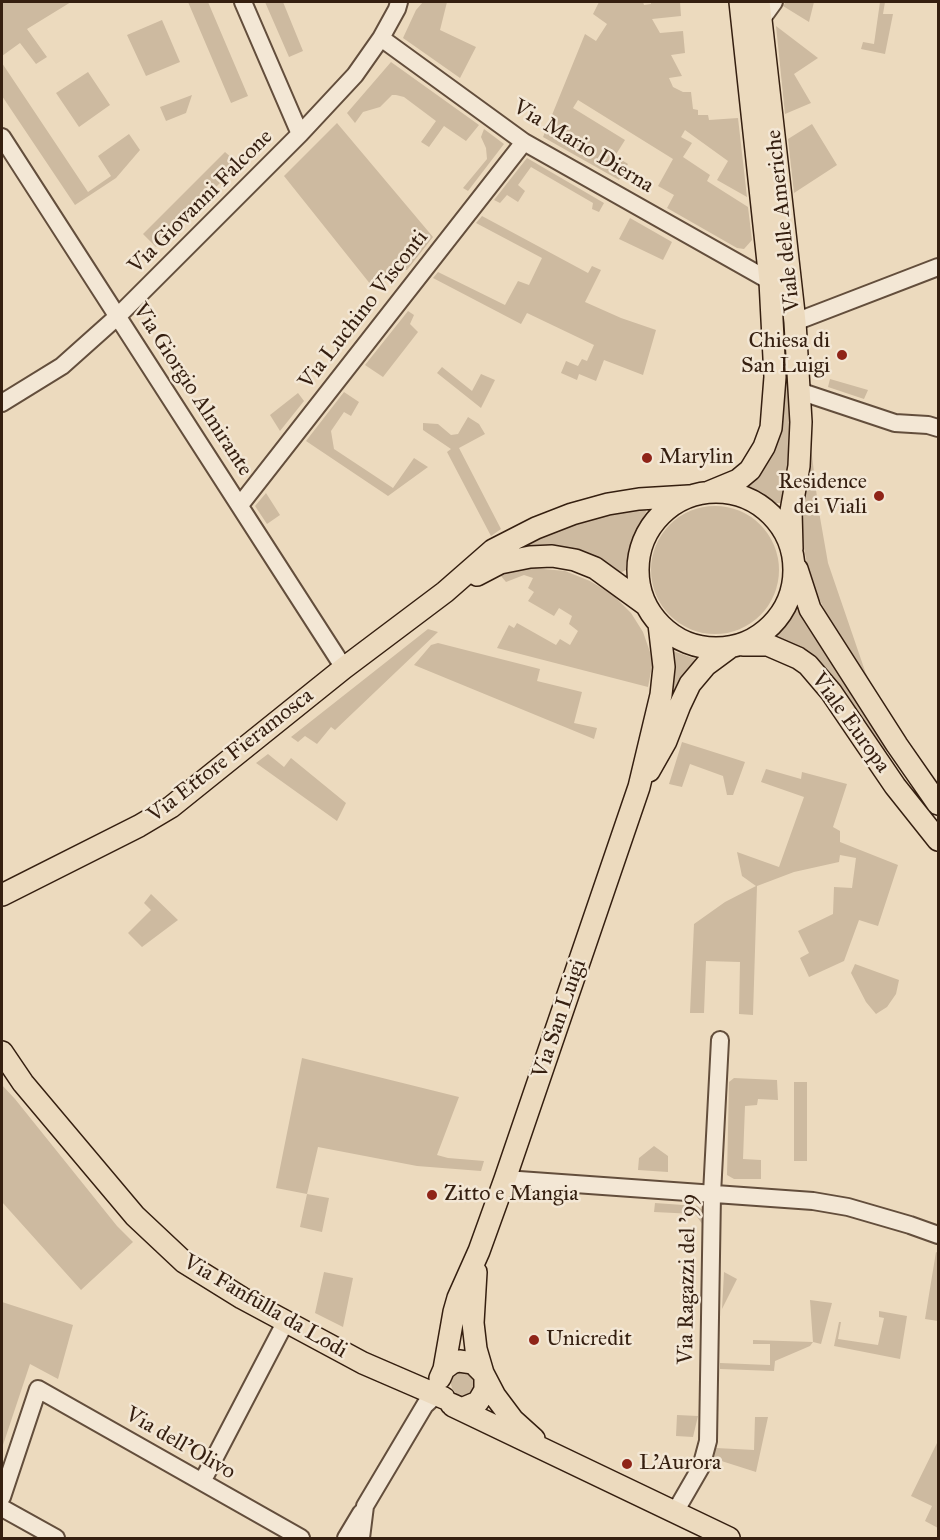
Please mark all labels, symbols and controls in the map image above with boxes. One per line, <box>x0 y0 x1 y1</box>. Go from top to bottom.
street label: Via Mario Dierna <box>508 95 658 199</box>
street label: Via Giovanni Falcone <box>123 124 279 280</box>
street label: Viale delle Americhe <box>761 128 807 314</box>
street label: Via Luchino Visconti <box>294 225 434 395</box>
street label: Via Giorgio Almirante <box>126 299 258 481</box>
place label: Chiesa di San Luigi <box>741 329 830 380</box>
marker: Chiesa di San Luigi <box>835 348 849 362</box>
place label: Marylin <box>659 445 733 471</box>
marker: Marylin <box>640 451 654 465</box>
place label: Residence dei Viali <box>778 470 867 522</box>
marker: Residence dei Viali <box>872 489 886 503</box>
street label: Viale Europa <box>805 668 895 778</box>
street label: Via Ettore Fieramosca <box>143 683 319 829</box>
street label: Via San Luigi <box>527 956 593 1082</box>
place label: Zitto e Mangia <box>444 1182 579 1208</box>
marker: Zitto e Mangia <box>425 1188 439 1202</box>
street label: Via Ragazzi del '99 <box>673 1193 703 1365</box>
street label: Via Fanfulla da Lodi <box>178 1249 352 1365</box>
place label: Unicredit <box>546 1327 632 1353</box>
marker: Unicredit <box>527 1333 541 1347</box>
street label: Via dell'Olivo <box>120 1402 240 1486</box>
place label: L'Aurora <box>639 1451 721 1477</box>
marker: L'Aurora <box>620 1457 634 1471</box>

